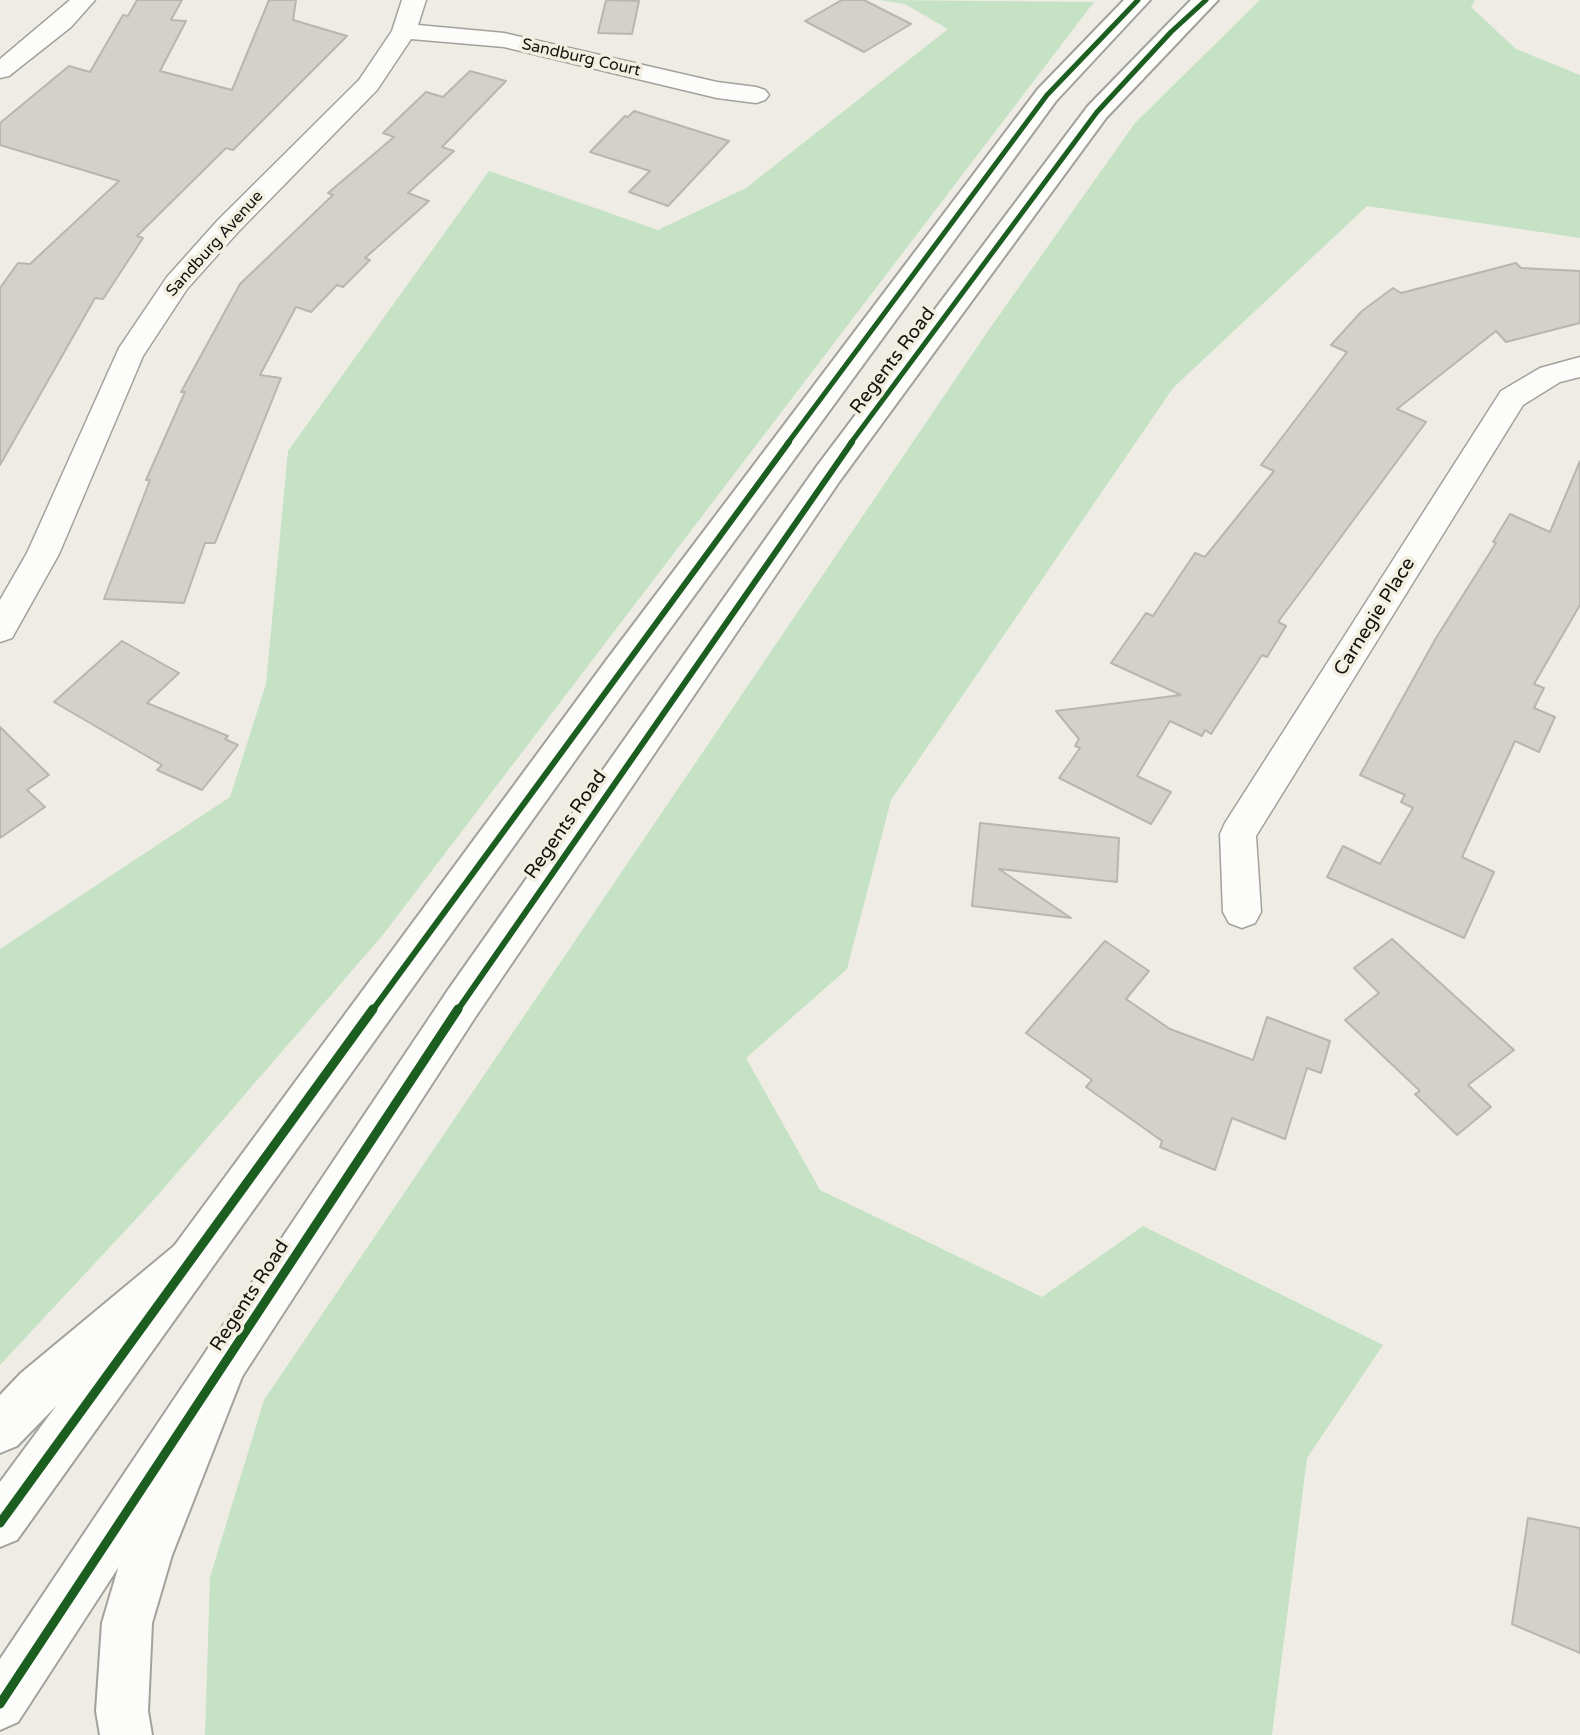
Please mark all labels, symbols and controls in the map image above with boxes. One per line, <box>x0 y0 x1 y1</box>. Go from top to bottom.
street label: Sandburg Court <box>520 35 642 81</box>
street label: Sandburg Avenue <box>162 187 268 301</box>
street label: Regents Road <box>846 303 940 419</box>
street label: Carnegie Place <box>1330 554 1420 680</box>
street label: Regents Road <box>520 766 612 884</box>
street label: Regents Road <box>206 1236 294 1356</box>

